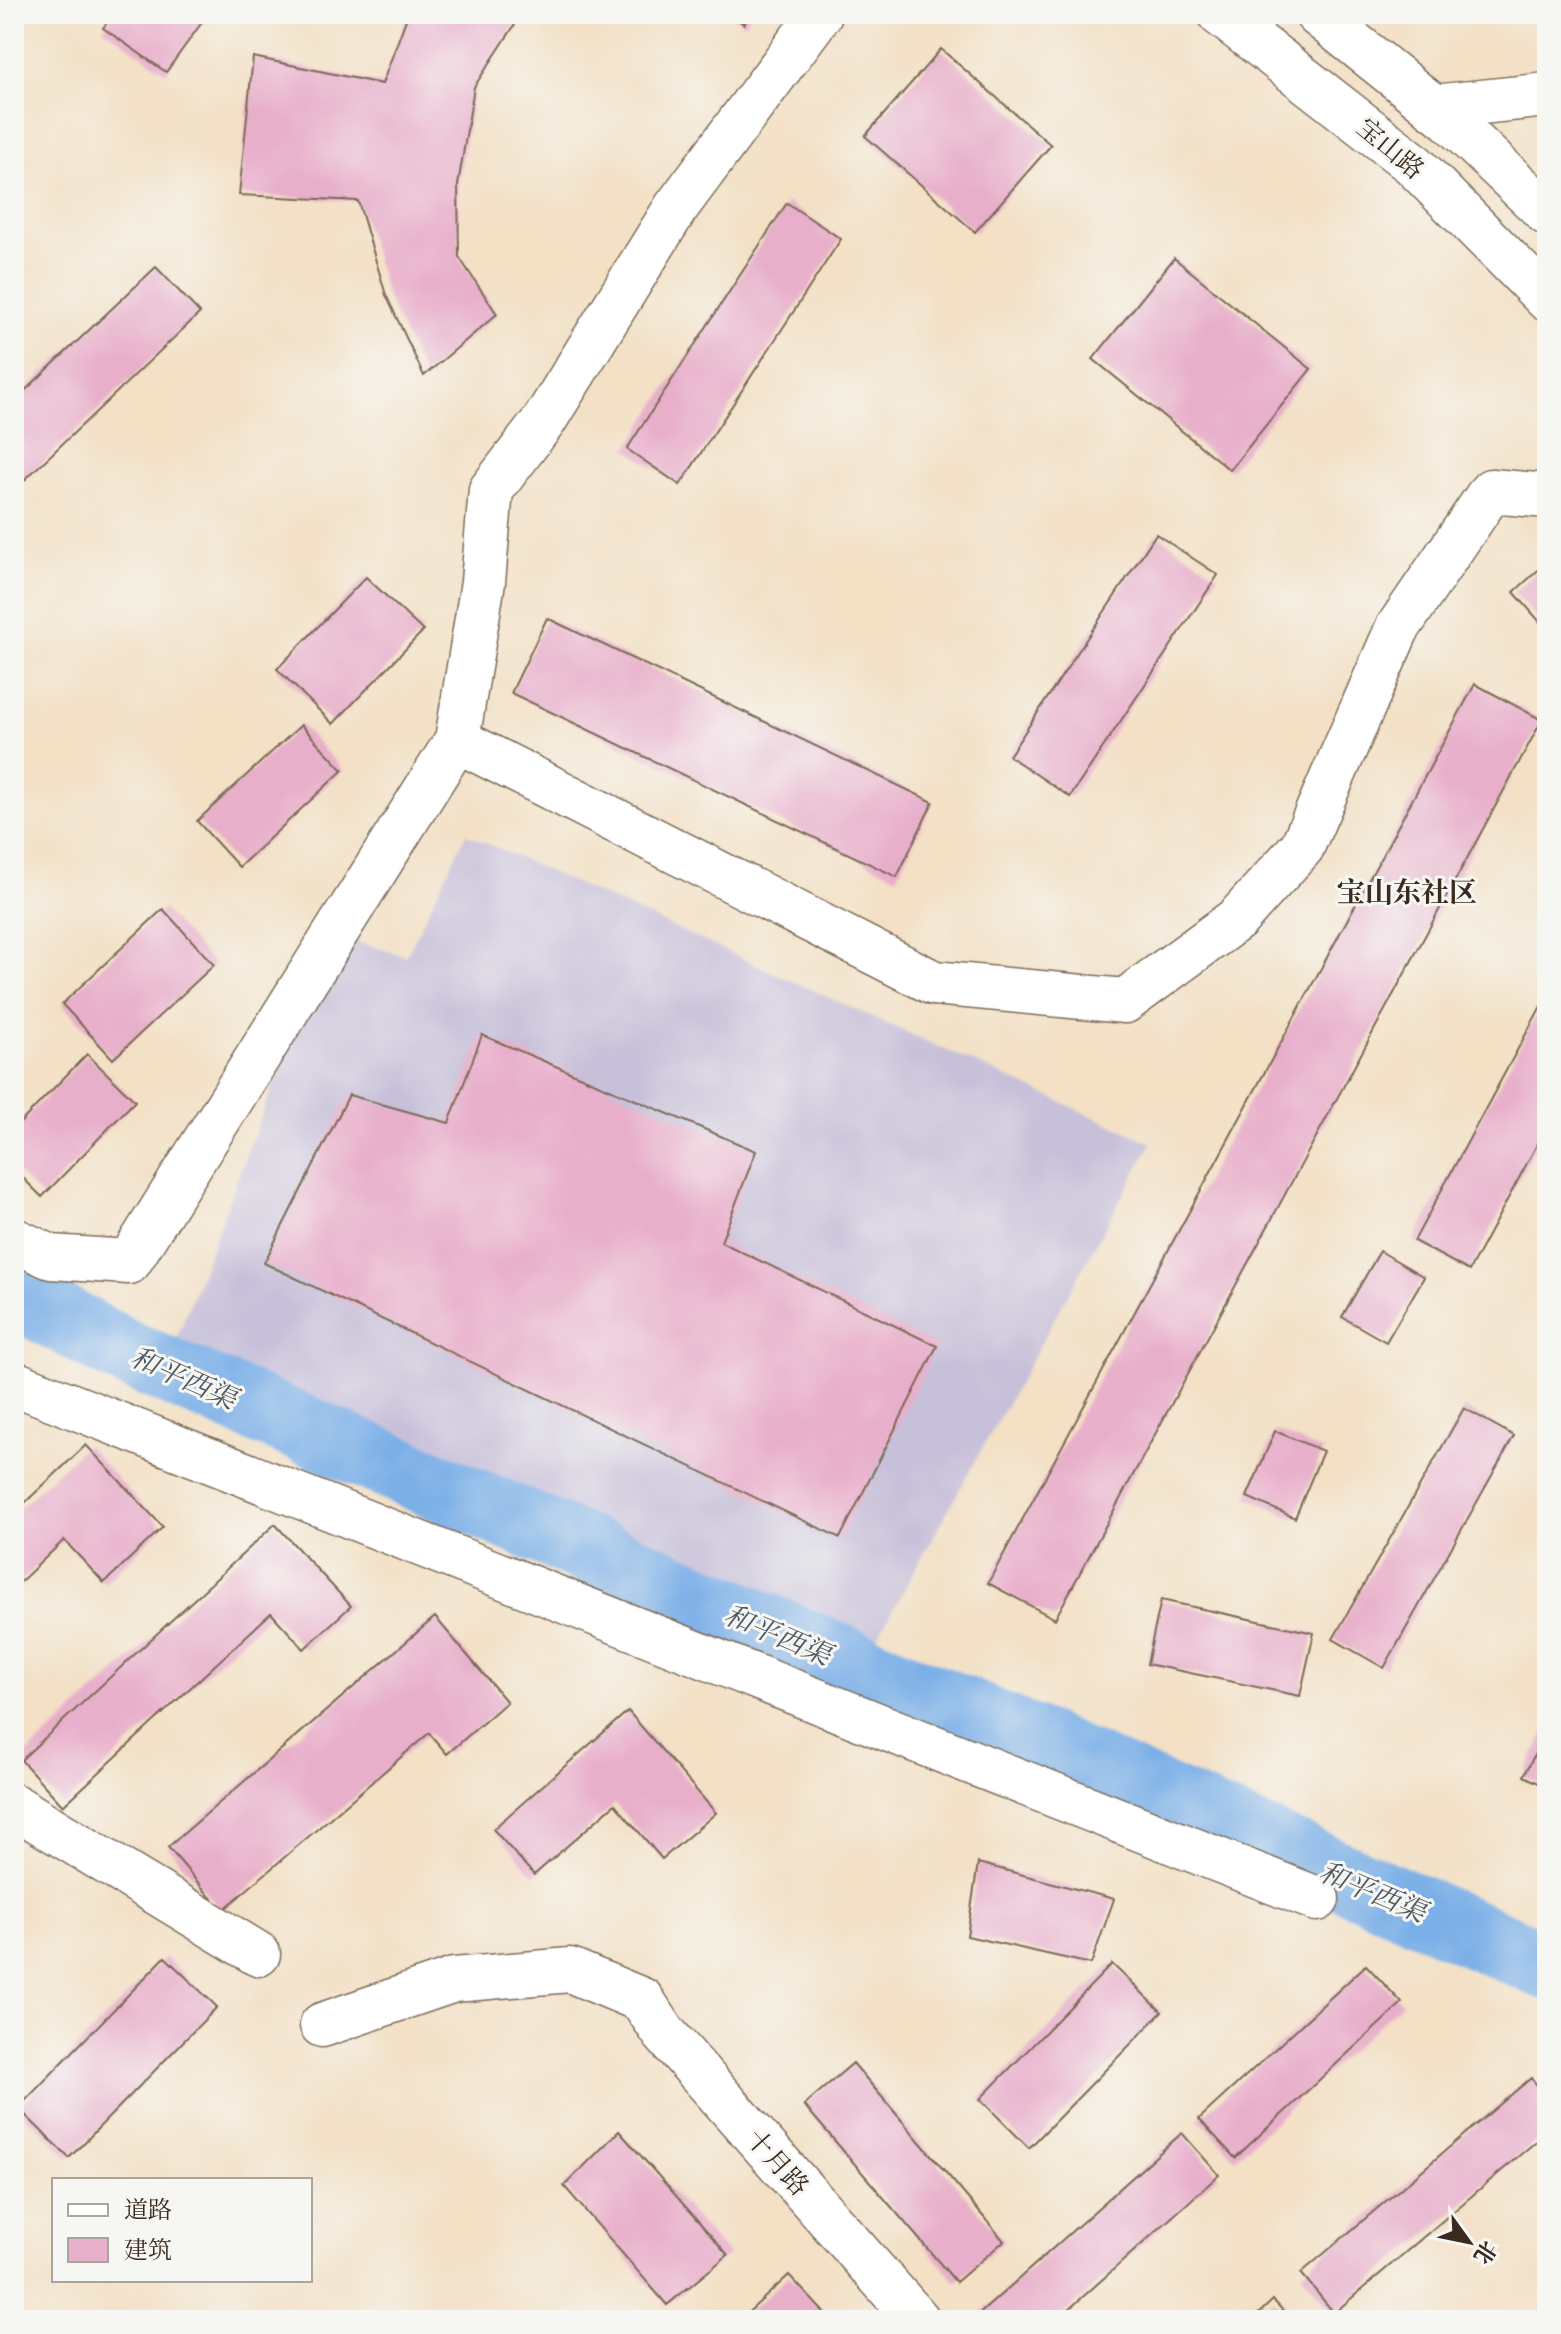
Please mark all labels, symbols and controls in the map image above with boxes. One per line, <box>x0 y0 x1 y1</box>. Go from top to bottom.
street label: 宝山路 <box>1349 108 1433 188</box>
district label: 宝山东社区 <box>1337 871 1477 912</box>
water label: 和平西渠 <box>124 1335 247 1420</box>
water label: 和平西渠 <box>718 1593 841 1676</box>
water label: 和平西渠 <box>1313 1850 1436 1933</box>
street label: 十月路 <box>737 2120 819 2204</box>
legend <box>52 2178 312 2282</box>
text: 道路 <box>124 2192 172 2227</box>
north arrow <box>1429 2202 1509 2282</box>
text: 建筑 <box>124 2232 172 2267</box>
text: 北 <box>1466 2235 1505 2271</box>

